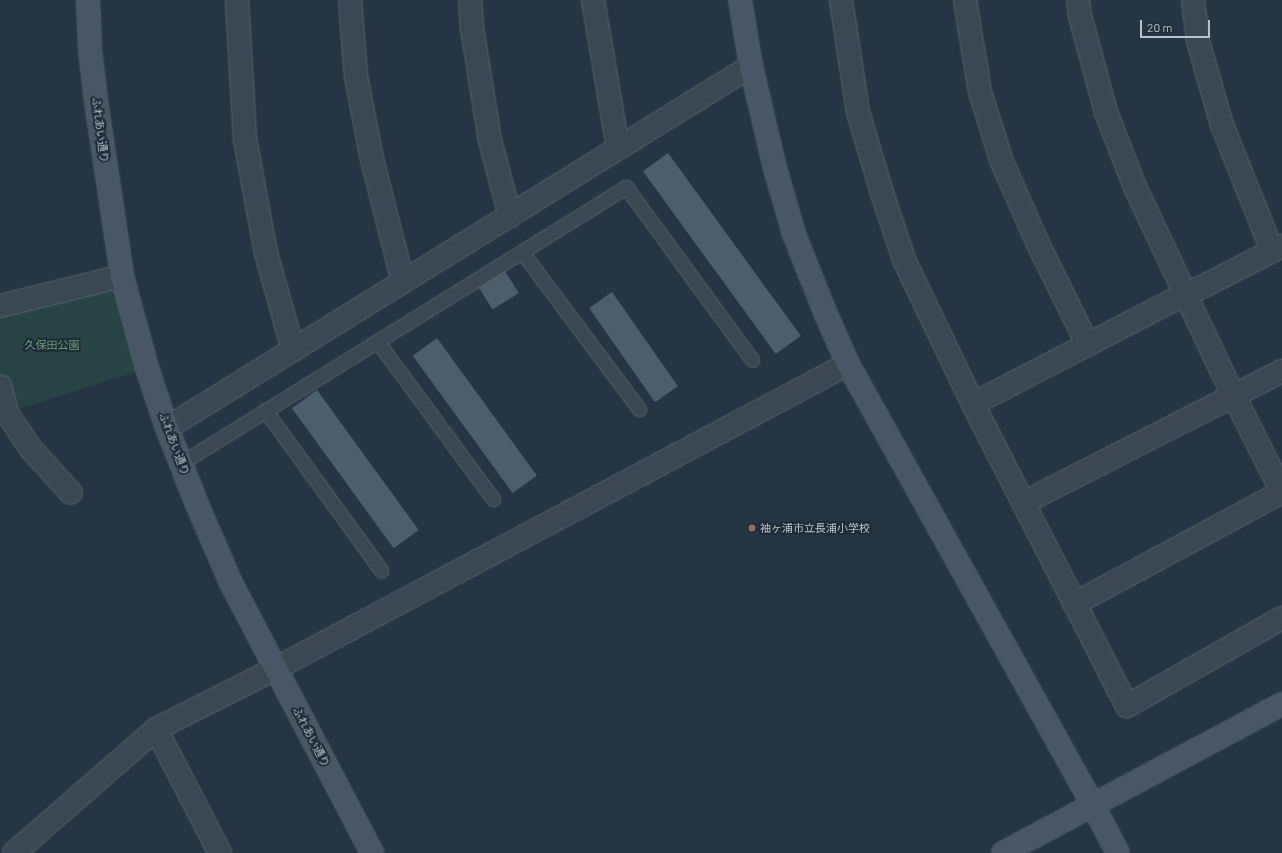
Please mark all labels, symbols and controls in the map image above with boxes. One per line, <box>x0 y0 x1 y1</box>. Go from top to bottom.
scale bar <box>1142 12 1212 38</box>
text: 20 m <box>1147 20 1173 34</box>
street label: ふれあい通り <box>89 96 111 164</box>
park label: 久保田公園 <box>25 338 79 352</box>
street label: ふれあい通り <box>156 411 192 477</box>
place label: 袖ヶ浦市立長浦小学校 <box>760 521 870 535</box>
marker: 袖ヶ浦市立長浦小学校 <box>747 523 757 533</box>
street label: ふれあい通り <box>290 705 332 769</box>

